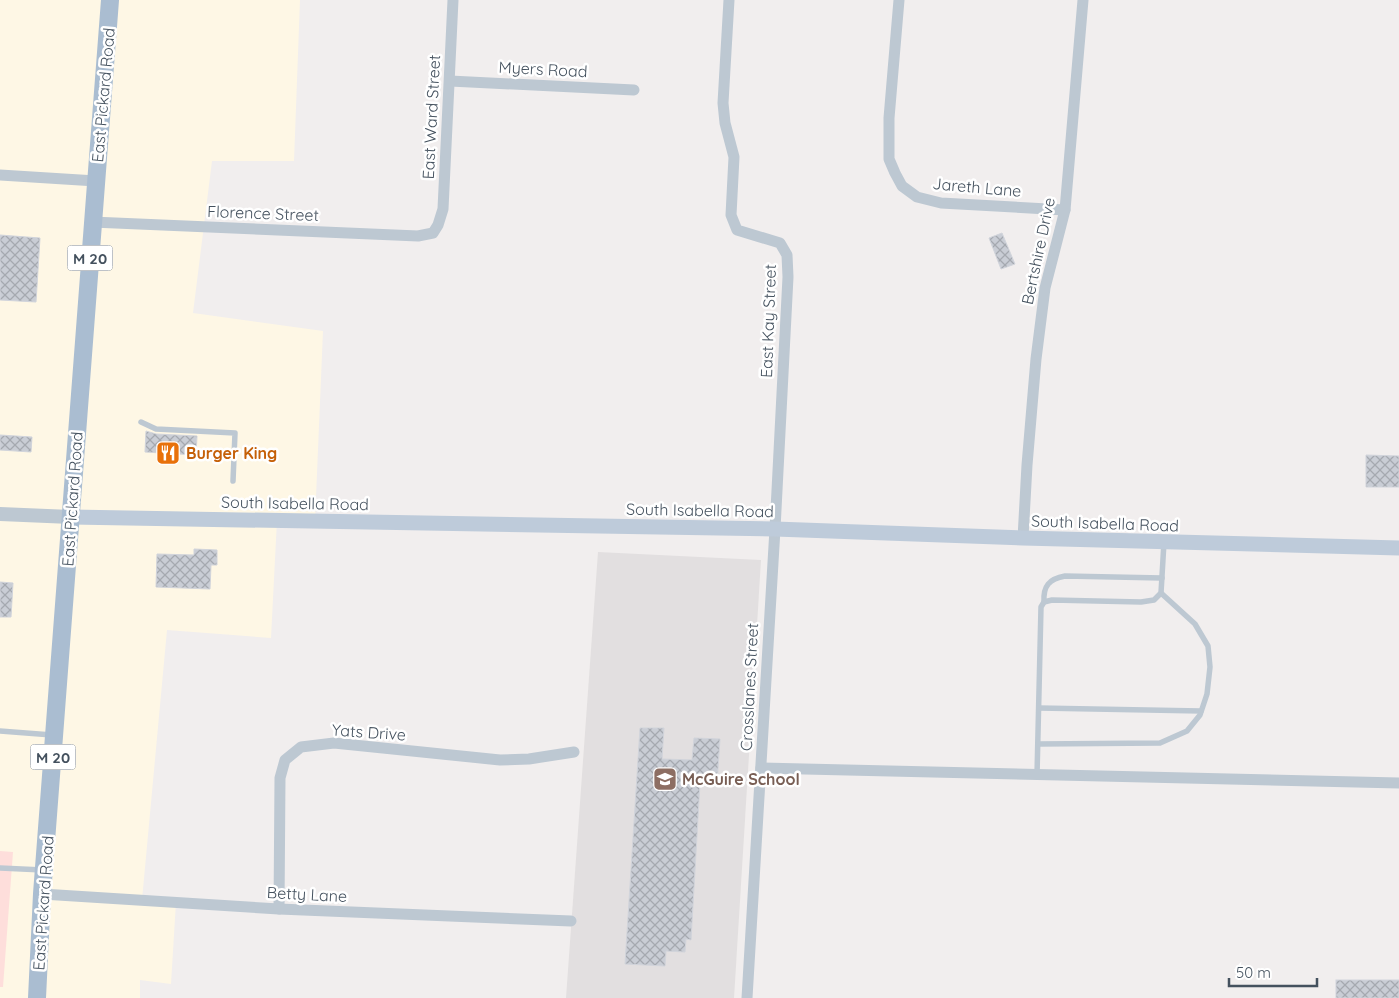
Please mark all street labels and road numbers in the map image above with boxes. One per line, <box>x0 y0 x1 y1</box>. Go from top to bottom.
street label: East Pickard Road <box>87 27 119 163</box>
street label: East Ward Street <box>418 54 444 180</box>
street label: Myers Road <box>498 57 588 81</box>
street label: Jareth Lane <box>932 173 1022 201</box>
street label: Bertshire Drive <box>1017 196 1059 306</box>
street label: Florence Street <box>207 201 319 225</box>
road number: M 20 <box>68 246 112 270</box>
street label: East Kay Street <box>756 264 780 378</box>
street label: East Pickard Road <box>57 431 87 567</box>
street label: South Isabella Road <box>221 492 369 514</box>
street label: South Isabella Road <box>626 499 774 521</box>
street label: South Isabella Road <box>1031 510 1179 536</box>
street label: Crosslanes Street <box>736 622 762 752</box>
street label: Yats Drive <box>331 719 407 745</box>
road number: M 20 <box>30 744 76 770</box>
street label: East Pickard Road <box>28 835 58 971</box>
street label: Betty Lane <box>266 882 348 906</box>

